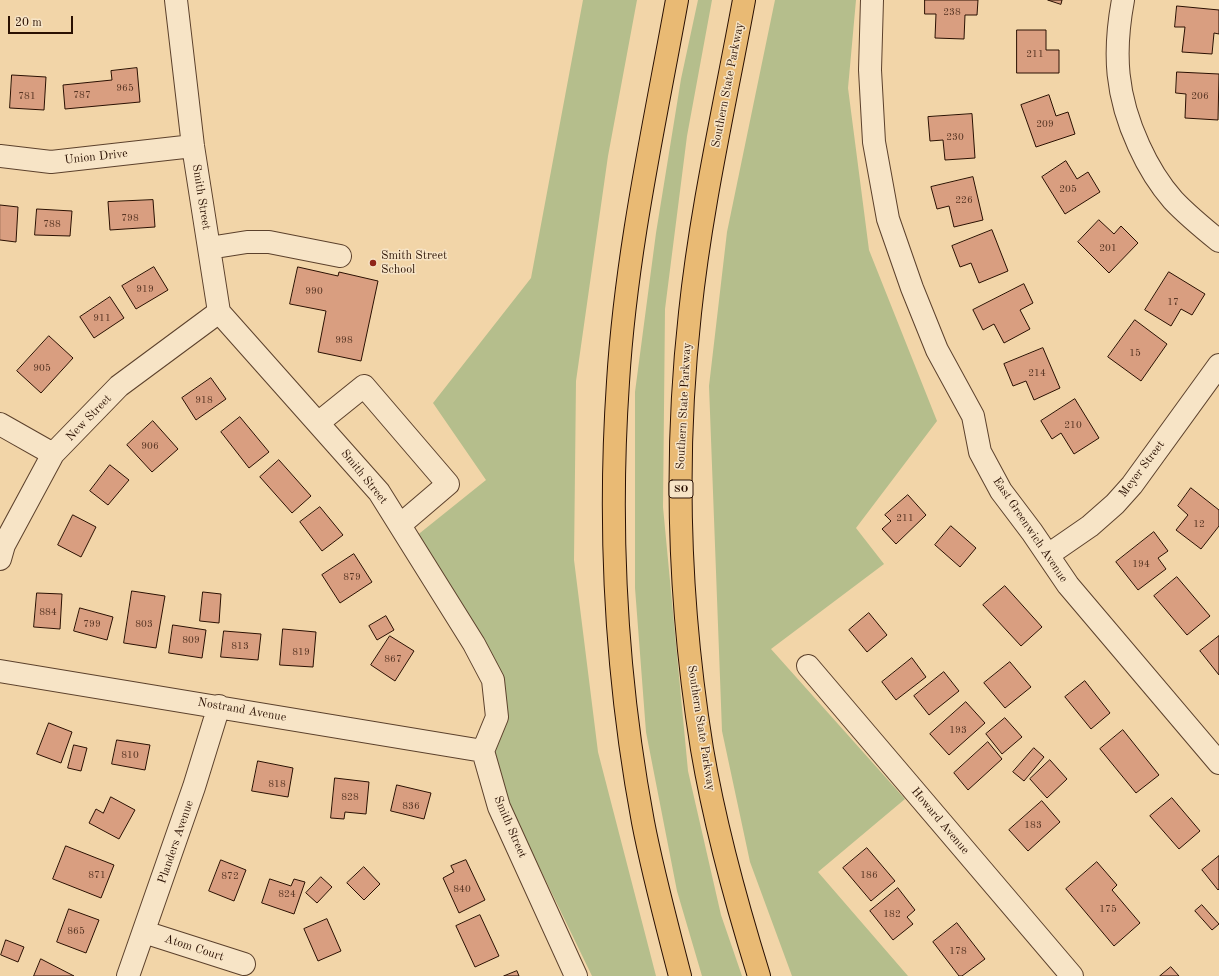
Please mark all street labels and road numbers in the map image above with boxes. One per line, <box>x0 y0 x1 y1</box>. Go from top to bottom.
street label: Southern State Parkway <box>709 21 747 149</box>
street label: Union Drive <box>64 147 128 167</box>
street label: Smith Street <box>189 163 213 231</box>
street label: Southern State Parkway <box>673 342 695 470</box>
street label: New Street <box>63 392 115 444</box>
street label: Meyer Street <box>1116 438 1168 500</box>
street label: Smith Street <box>338 447 390 507</box>
street label: East Greenwich Avenue <box>989 475 1071 585</box>
road number: SO <box>669 480 693 498</box>
street label: Southern State Parkway <box>684 664 718 792</box>
street label: Nostrand Avenue <box>197 695 287 725</box>
street label: Howard Avenue <box>908 785 972 857</box>
street label: Smith Street <box>490 794 530 860</box>
street label: Planders Avenue <box>155 798 197 886</box>
street label: Atom Court <box>162 932 226 964</box>

